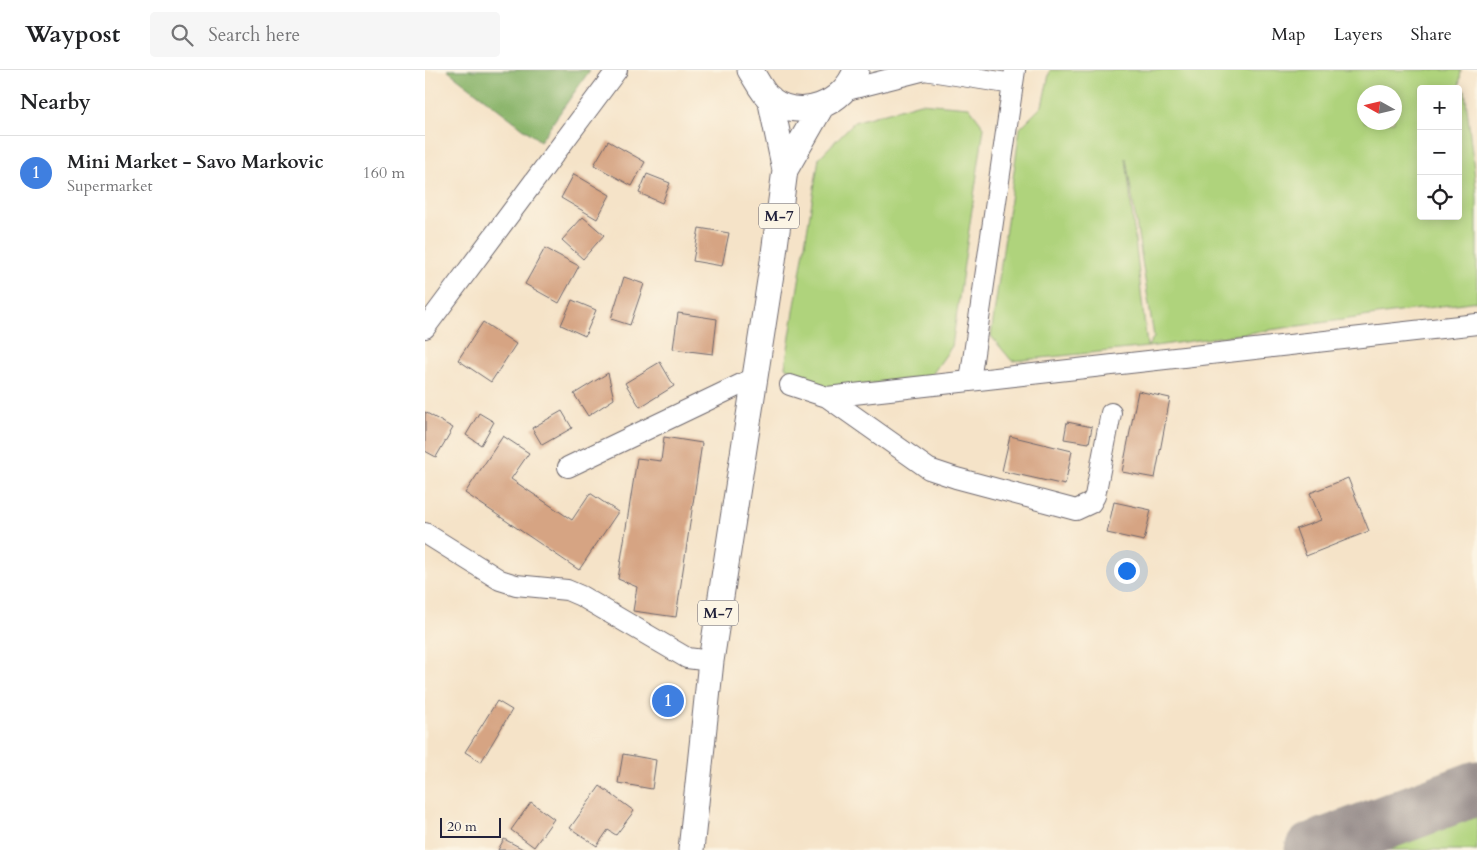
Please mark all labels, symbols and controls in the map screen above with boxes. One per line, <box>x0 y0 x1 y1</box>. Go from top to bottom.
search box <box>150 12 500 57</box>
text: Waypost <box>25 18 120 51</box>
icon: search <box>168 21 196 49</box>
text: Search here <box>208 22 300 48</box>
text: Map <box>1271 22 1306 47</box>
text: Layers <box>1334 22 1383 47</box>
text: Share <box>1411 22 1452 47</box>
north arrow <box>1357 85 1402 130</box>
map controls <box>1417 85 1462 220</box>
button: + <box>1417 85 1462 130</box>
text: Nearby <box>20 88 91 117</box>
button: − <box>1417 130 1462 175</box>
text: Mini Market - Savo Markovic <box>67 149 324 175</box>
text: 1 <box>32 162 40 184</box>
text: 160 m <box>363 162 405 184</box>
text: Supermarket <box>67 175 153 197</box>
button: locate <box>1417 175 1462 220</box>
road number: M-7 <box>759 204 799 228</box>
your location <box>1114 558 1140 584</box>
road number: M-7 <box>698 600 738 626</box>
pin: 1 <box>652 682 684 720</box>
scale bar <box>440 815 501 838</box>
text: 20 m <box>447 817 477 836</box>

